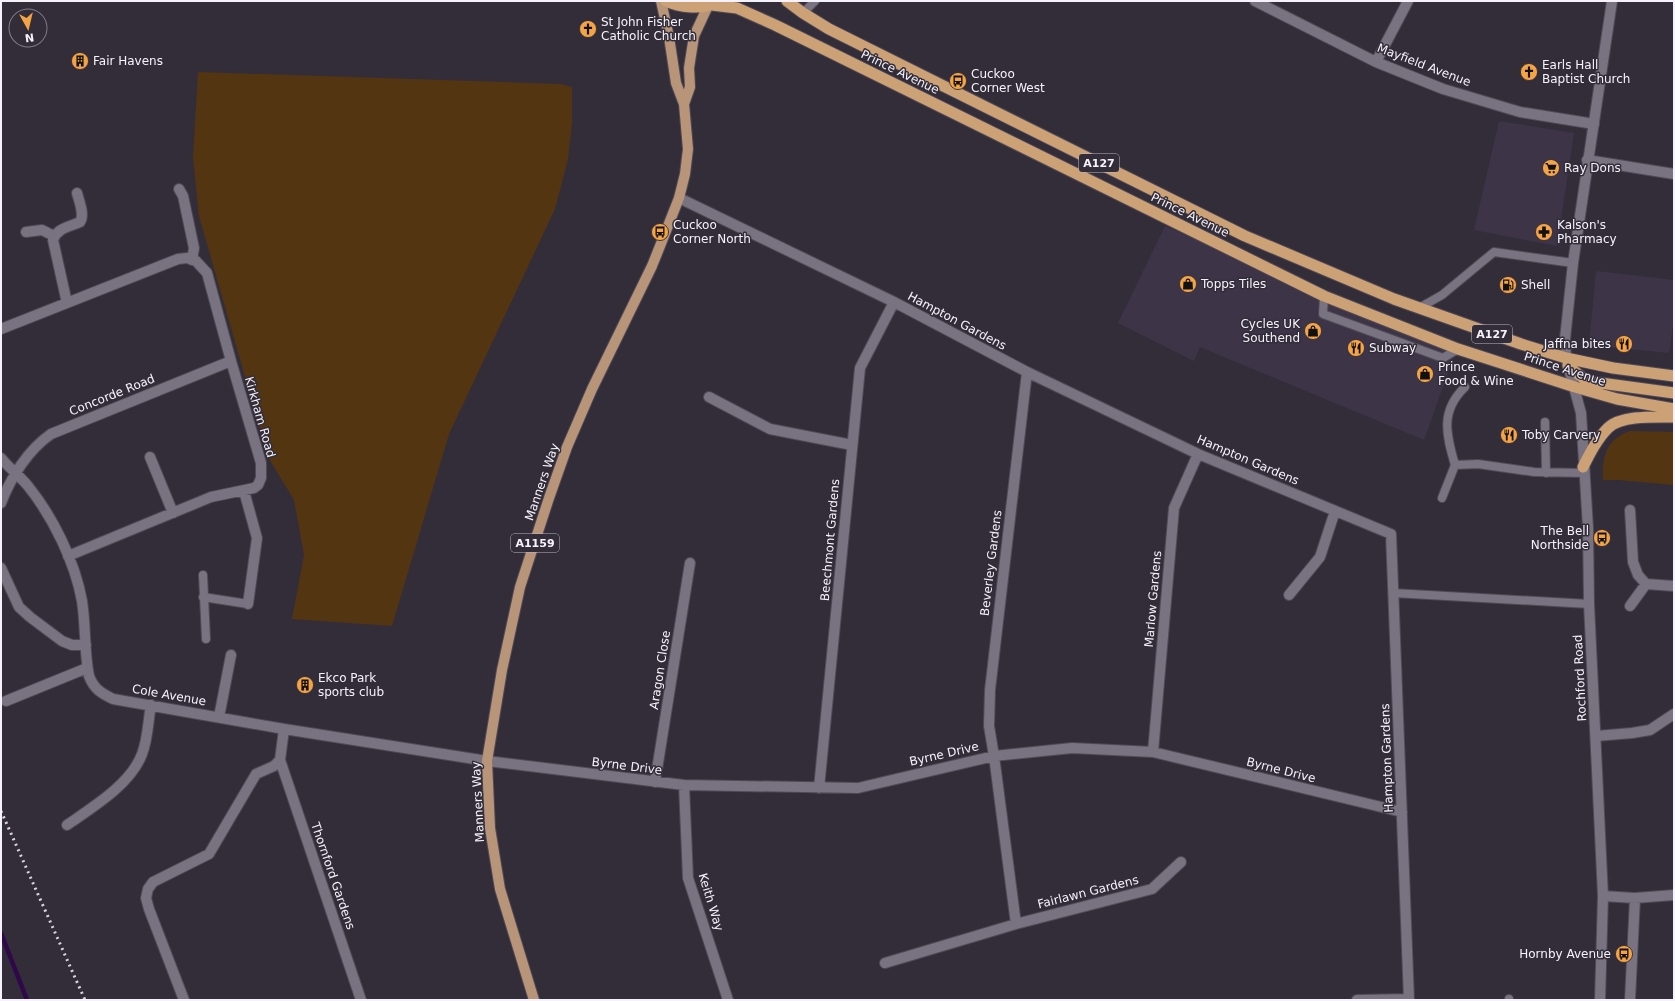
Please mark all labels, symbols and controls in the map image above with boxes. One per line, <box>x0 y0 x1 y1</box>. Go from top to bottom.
north arrow <box>8 8 48 48</box>
place label: St John Fisher Catholic Church <box>601 15 696 43</box>
church icon: St John Fisher Catholic Church <box>578 19 598 39</box>
text: N <box>24 30 35 44</box>
street label: Mayfield Avenue <box>1375 41 1473 89</box>
street label: Prince Avenue <box>859 47 941 97</box>
building icon: Fair Havens <box>70 51 90 71</box>
place label: Fair Havens <box>93 54 163 68</box>
place label: Earls Hall Baptist Church <box>1542 58 1630 86</box>
church icon: Earls Hall Baptist Church <box>1519 62 1539 82</box>
place label: Cuckoo Corner West <box>971 67 1045 95</box>
bus stop icon: Cuckoo Corner West <box>948 71 968 91</box>
road number: A127 <box>1079 154 1119 172</box>
supermarket icon: Ray Dons <box>1541 158 1561 178</box>
place label: Ray Dons <box>1564 161 1621 175</box>
street label: Prince Avenue <box>1149 190 1231 240</box>
place label: Cuckoo Corner North <box>673 218 751 246</box>
place label: Kalson's Pharmacy <box>1557 218 1617 246</box>
bus stop icon: Cuckoo Corner North <box>650 222 670 242</box>
pharmacy icon: Kalson's Pharmacy <box>1534 222 1554 242</box>
shop icon: Topps Tiles <box>1178 274 1198 294</box>
fuel station icon: Shell <box>1498 275 1518 295</box>
place label: Topps Tiles <box>1200 277 1266 291</box>
place label: Shell <box>1521 278 1550 292</box>
street label: Hampton Gardens <box>905 289 1009 353</box>
place label: Cycles UK Southend <box>1240 317 1301 345</box>
shop icon: Cycles UK Southend <box>1303 321 1323 341</box>
road number: A127 <box>1472 325 1512 343</box>
restaurant icon: Jaffna bites <box>1614 334 1634 354</box>
place label: Jaffna bites <box>1543 337 1611 351</box>
restaurant icon: Subway <box>1346 338 1366 358</box>
place label: Subway <box>1369 341 1416 355</box>
street label: Prince Avenue <box>1522 349 1608 389</box>
place label: Prince Food & Wine <box>1438 360 1514 388</box>
shop icon: Prince Food & Wine <box>1415 364 1435 384</box>
street label: Concorde Road <box>67 371 157 419</box>
street label: Kirkham Road <box>242 375 278 459</box>
restaurant icon: Toby Carvery <box>1499 425 1519 445</box>
place label: Toby Carvery <box>1521 428 1600 442</box>
street label: Hampton Gardens <box>1195 432 1301 488</box>
street label: Manners Way <box>522 441 562 523</box>
street label: Beechmont Gardens <box>818 478 842 602</box>
street label: Beverley Gardens <box>978 509 1004 617</box>
place label: The Bell Northside <box>1531 524 1589 552</box>
bus stop icon: The Bell Northside <box>1592 528 1612 548</box>
road number: A1159 <box>511 534 559 552</box>
street label: Marlow Gardens <box>1142 550 1164 648</box>
street label: Aragon Close <box>647 630 673 710</box>
street label: Rochford Road <box>1571 634 1589 722</box>
place label: Ekco Park sports club <box>318 671 384 699</box>
building icon: Ekco Park sports club <box>295 675 315 695</box>
street label: Cole Avenue <box>131 682 207 708</box>
street label: Hampton Gardens <box>1378 703 1396 813</box>
street label: Byrne Drive <box>908 739 980 769</box>
street label: Byrne Drive <box>591 755 663 777</box>
street label: Byrne Drive <box>1245 755 1317 785</box>
street label: Manners Way <box>469 761 487 843</box>
street label: Thornford Gardens <box>308 820 358 931</box>
street label: Keith Way <box>696 871 726 933</box>
street label: Fairlawn Gardens <box>1036 873 1140 911</box>
bus stop icon: Hornby Avenue <box>1614 944 1634 964</box>
place label: Hornby Avenue <box>1519 947 1611 961</box>

